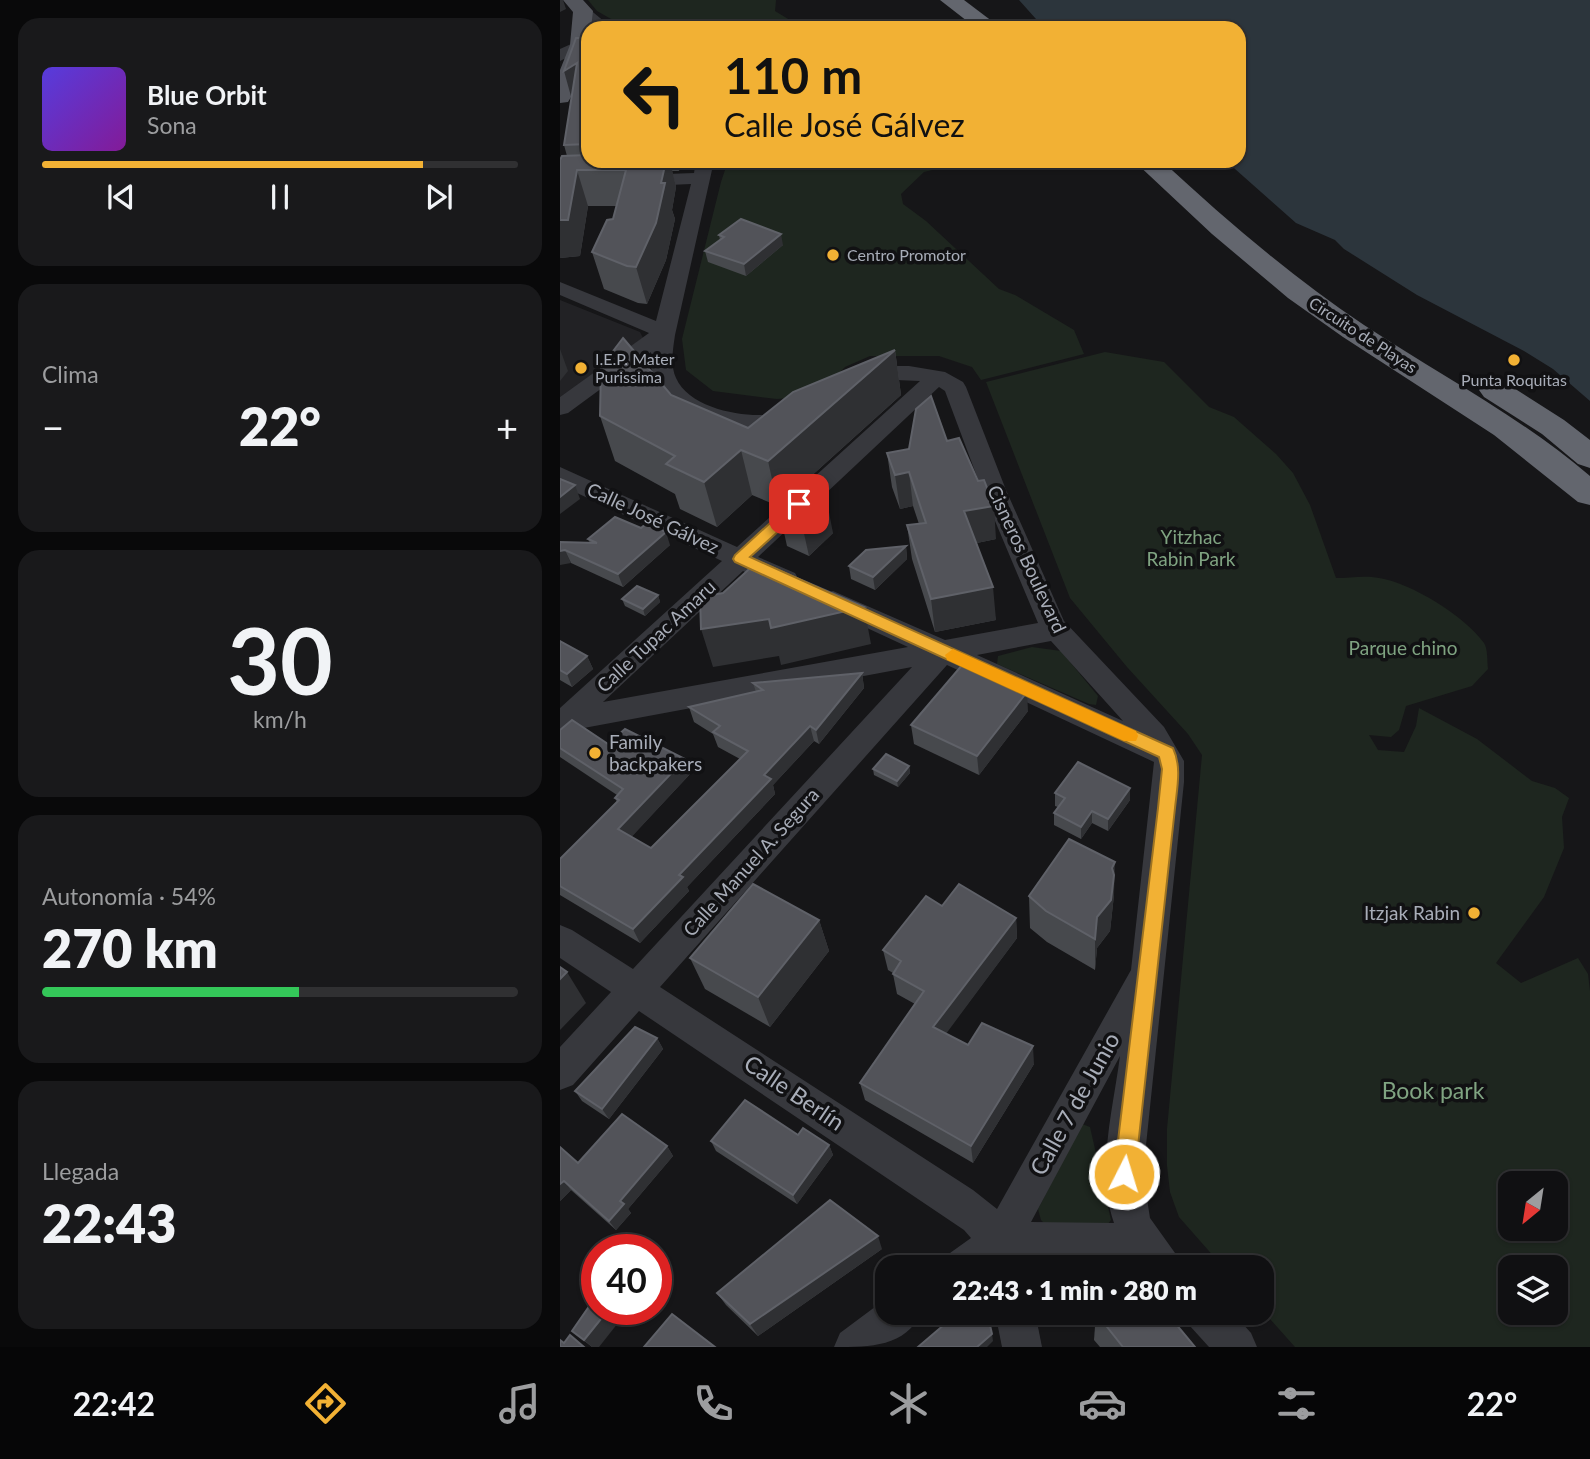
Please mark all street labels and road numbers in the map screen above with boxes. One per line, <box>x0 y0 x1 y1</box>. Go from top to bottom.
street label: Circuito de Playas <box>1306 293 1421 377</box>
street label: Calle José Gálvez <box>584 477 723 558</box>
street label: Cisneros Boulevard <box>983 481 1072 636</box>
street label: Calle Tupac Amaru <box>591 575 720 697</box>
street label: Calle Manuel A. Segura <box>678 783 823 941</box>
street label: Calle 7 de Junio <box>1023 1027 1125 1180</box>
street label: Calle Berlín <box>739 1048 850 1136</box>

